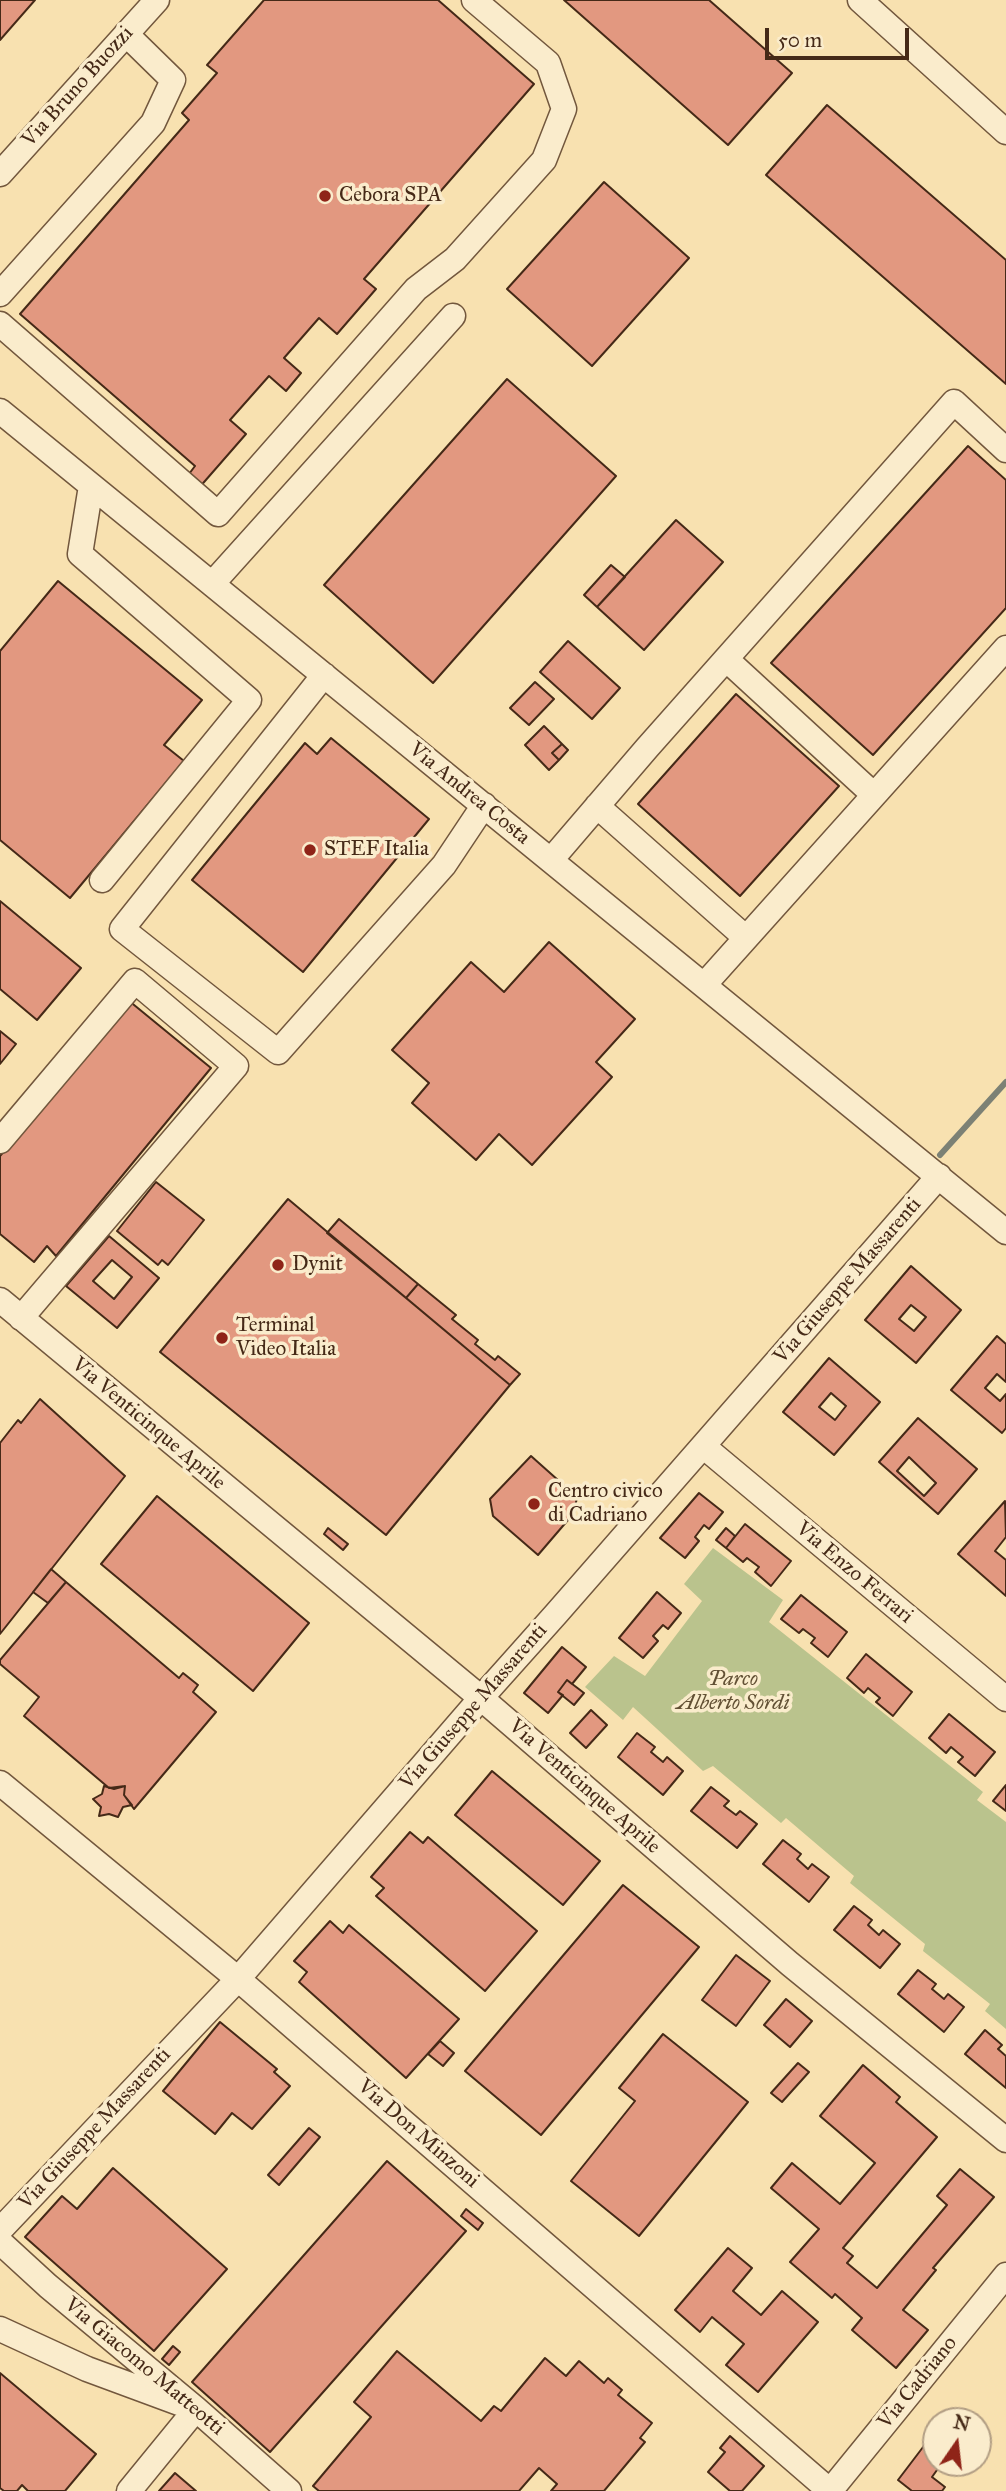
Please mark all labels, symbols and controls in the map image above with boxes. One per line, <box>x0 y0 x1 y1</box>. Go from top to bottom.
scale bar <box>768 14 912 58</box>
street label: Via Bruno Buozzi <box>17 21 139 153</box>
text: 50 m <box>778 27 822 53</box>
place label: Cebora SPA <box>339 183 442 209</box>
marker: Cebora SPA <box>317 188 333 204</box>
street label: Via Andrea Costa <box>403 737 535 851</box>
place label: STEF Italia <box>324 837 429 863</box>
marker: STEF Italia <box>302 842 318 858</box>
street label: Via Giuseppe Massarenti <box>769 1193 927 1369</box>
place label: Dynit <box>292 1252 343 1278</box>
marker: Dynit <box>270 1257 286 1273</box>
place label: Terminal Video Italia <box>236 1313 336 1363</box>
marker: Terminal Video Italia <box>214 1330 230 1346</box>
street label: Via Venticinque Aprile <box>66 1352 230 1496</box>
place label: Centro civico di Cadriano <box>548 1479 663 1529</box>
marker: Centro civico di Cadriano <box>526 1496 542 1512</box>
street label: Via Enzo Ferrari <box>790 1517 918 1629</box>
street label: Via Giuseppe Massarenti <box>395 1619 553 1795</box>
park label: Parco Alberto Sordi <box>676 1667 790 1717</box>
street label: Via Venticinque Aprile <box>503 1714 665 1860</box>
street label: Via Giuseppe Massarenti <box>13 2043 177 2215</box>
street label: Via Don Minzoni <box>352 2074 484 2194</box>
street label: Via Giacomo Matteotti <box>59 2293 229 2441</box>
street label: Via Cadriano <box>873 2332 963 2434</box>
north arrow <box>922 2407 992 2477</box>
text: N <box>951 2410 972 2436</box>

